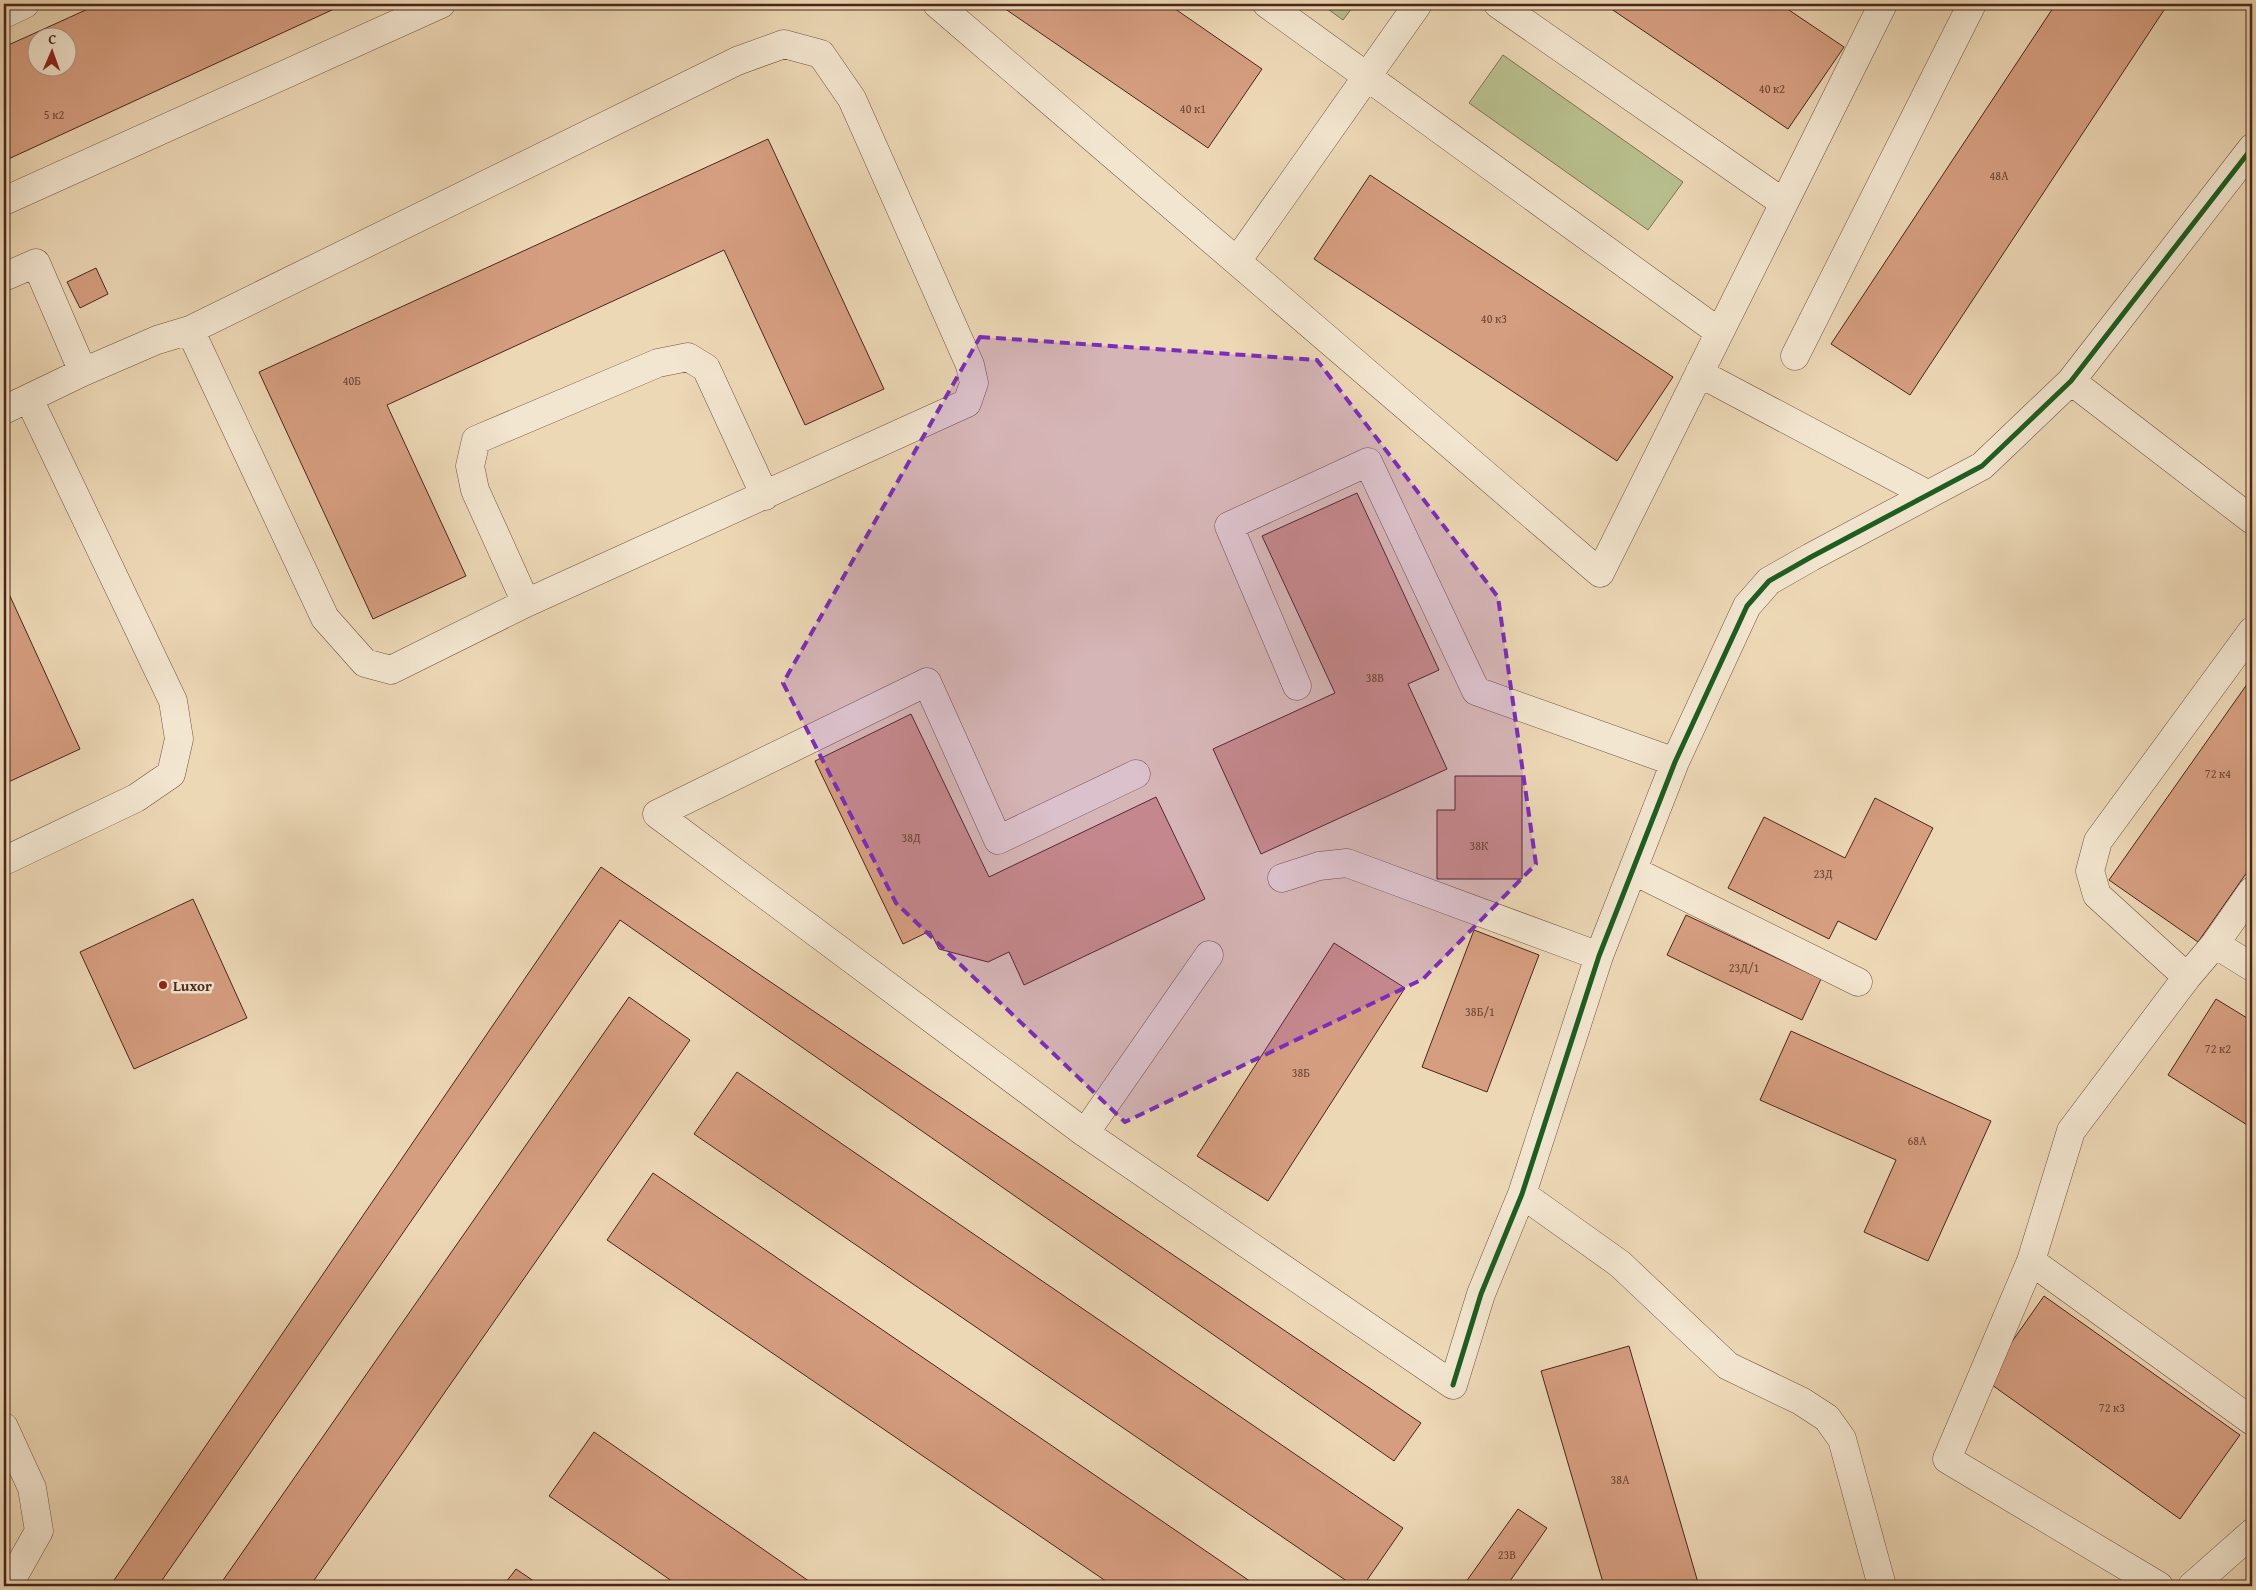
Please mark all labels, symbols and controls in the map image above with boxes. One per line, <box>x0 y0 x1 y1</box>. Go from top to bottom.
north arrow <box>28 28 78 78</box>
text: С <box>48 29 57 49</box>
house number: 40 к2 <box>1759 80 1785 97</box>
house number: 40 к1 <box>1180 100 1206 117</box>
house number: 5 к2 <box>44 106 64 123</box>
house number: 48А <box>1990 167 2009 184</box>
house number: 40 к3 <box>1481 310 1507 327</box>
house number: 40Б <box>343 372 361 389</box>
house number: 38В <box>1366 669 1384 686</box>
house number: 72 к4 <box>2205 765 2231 782</box>
house number: 38Д <box>901 829 921 846</box>
house number: 38К <box>1470 837 1489 854</box>
house number: 23Д <box>1813 865 1833 882</box>
house number: 23Д/1 <box>1729 959 1760 976</box>
place label: Luxor <box>173 975 212 996</box>
marker: Luxor <box>157 979 169 991</box>
house number: 38Б/1 <box>1465 1003 1495 1020</box>
house number: 72 к2 <box>2205 1040 2231 1057</box>
house number: 38Б <box>1292 1064 1310 1081</box>
house number: 68А <box>1908 1132 1927 1149</box>
house number: 72 к3 <box>2099 1399 2125 1416</box>
house number: 38А <box>1611 1471 1630 1488</box>
house number: 23В <box>1498 1546 1516 1563</box>

